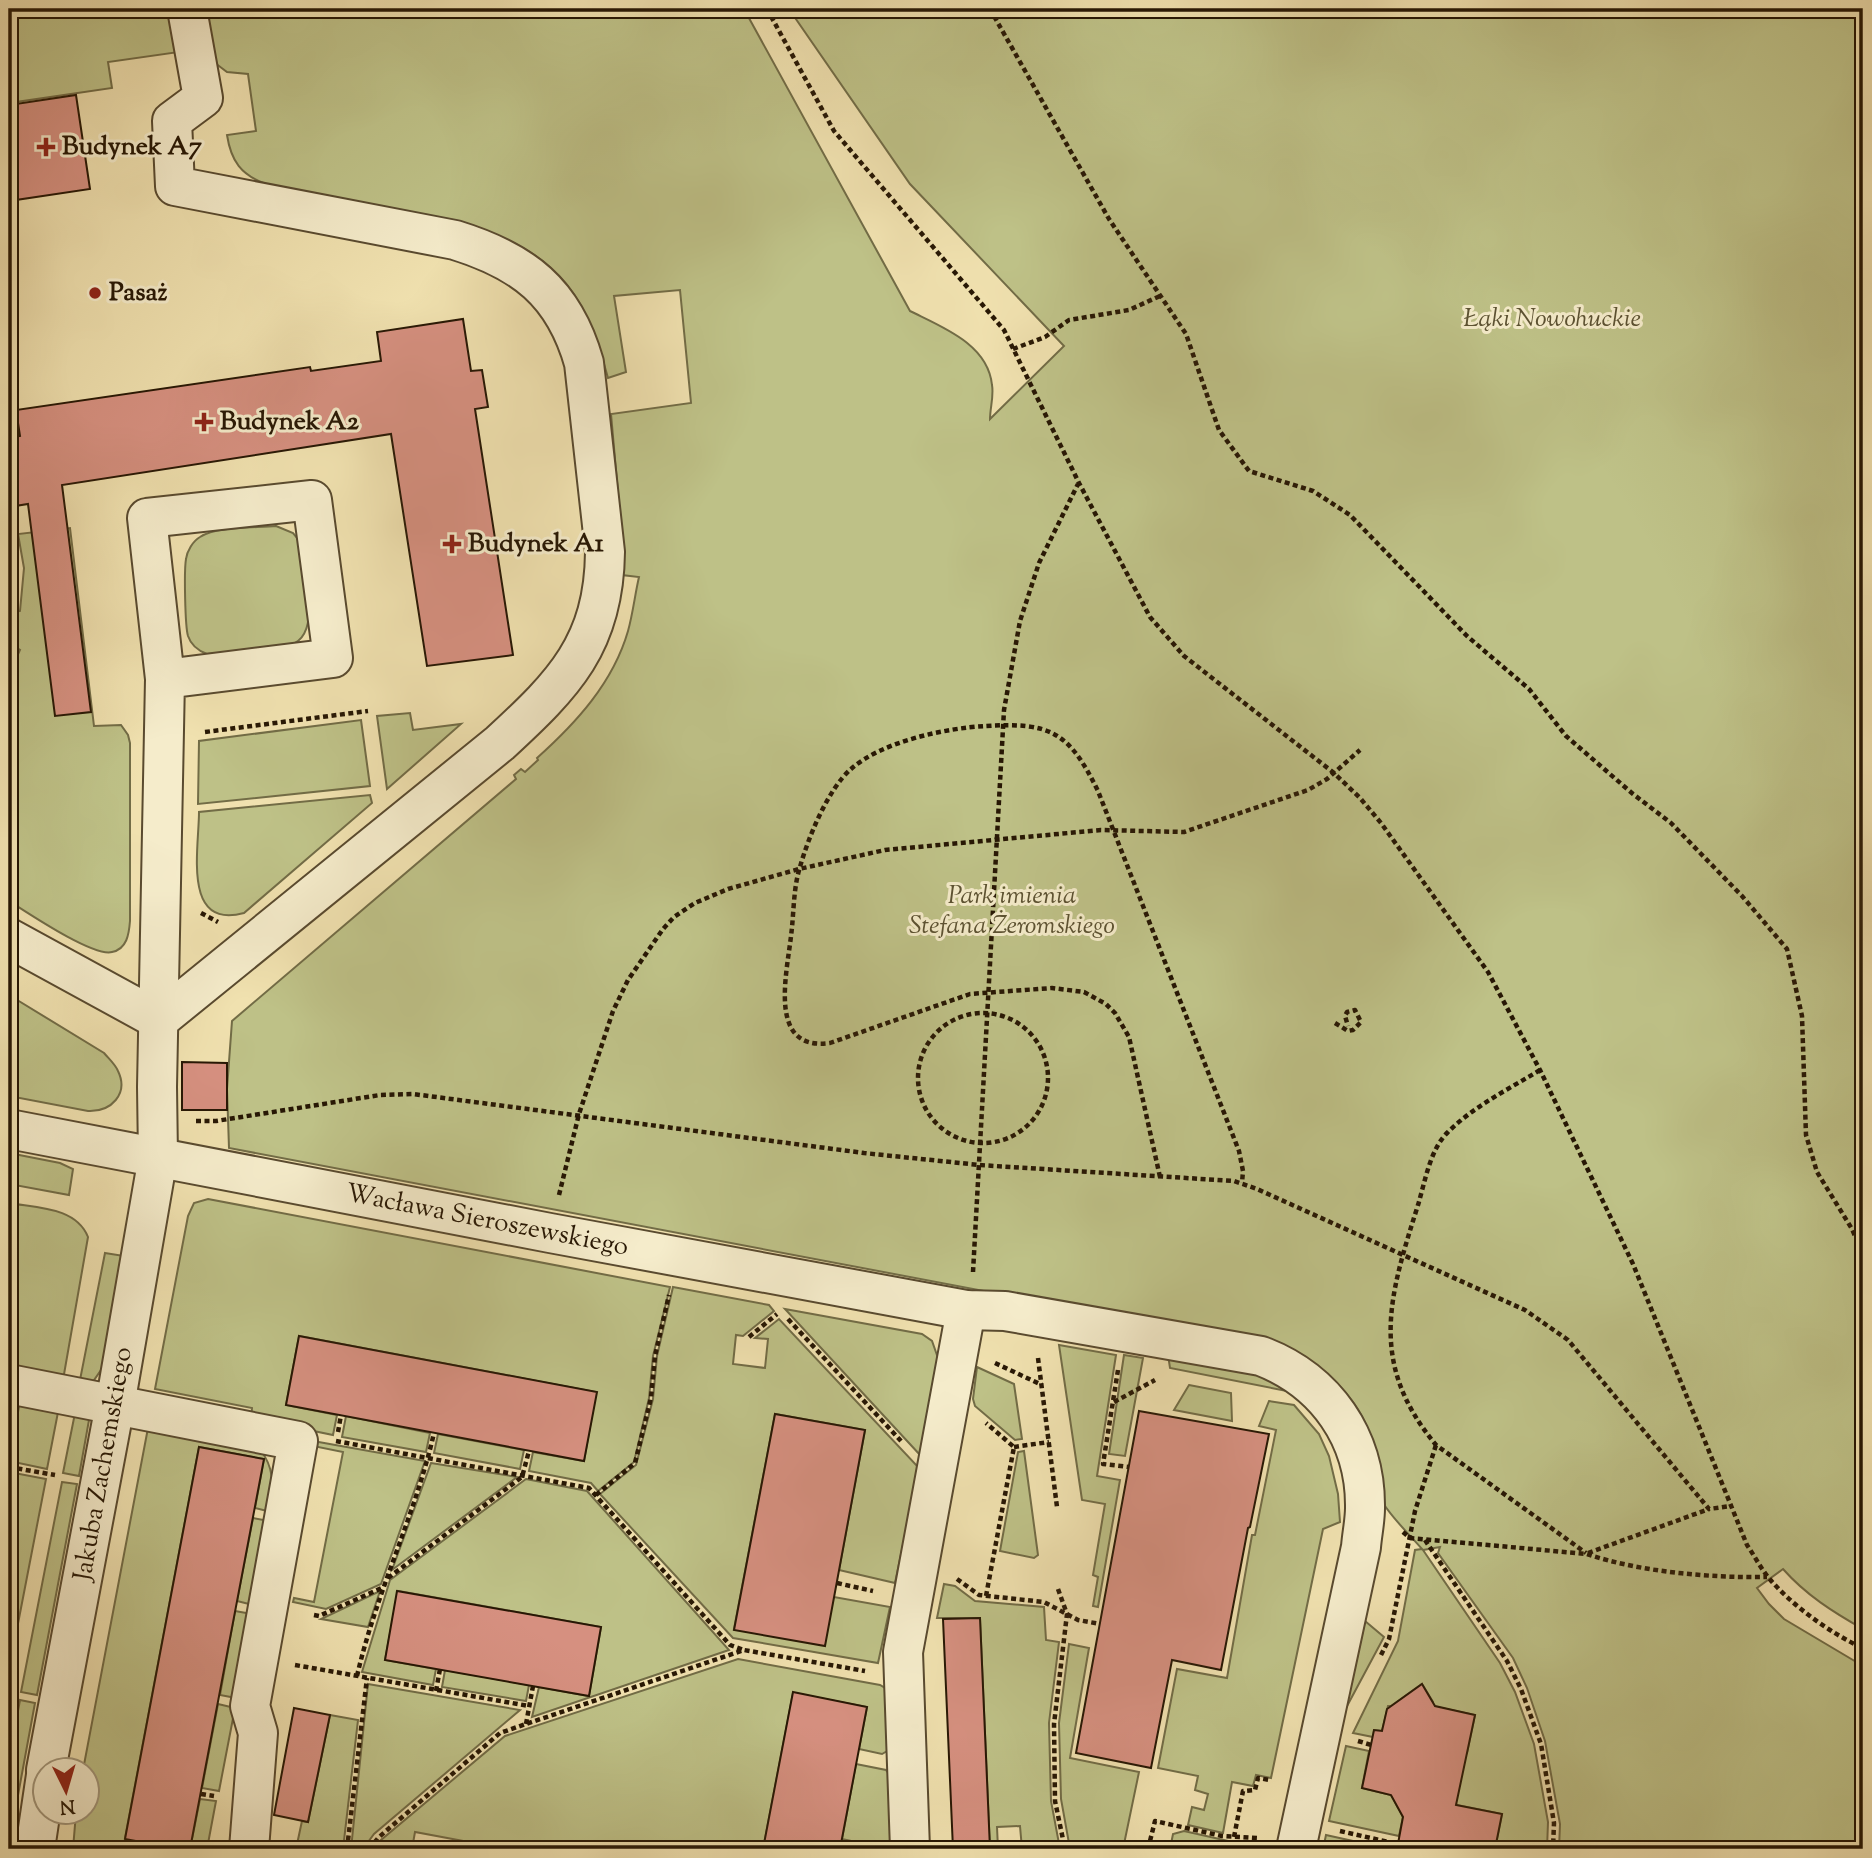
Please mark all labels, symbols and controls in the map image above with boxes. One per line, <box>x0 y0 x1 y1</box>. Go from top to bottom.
place label: Budynek A7 <box>62 129 202 166</box>
marker: Budynek A7 <box>36 137 56 157</box>
place label: Pasaż <box>109 275 167 312</box>
marker: Pasaż <box>87 285 103 301</box>
park label: Łąki Nowohuckie <box>1463 301 1641 338</box>
place label: Budynek A2 <box>220 404 360 441</box>
marker: Budynek A2 <box>194 412 214 432</box>
place label: Budynek A1 <box>468 526 604 563</box>
marker: Budynek A1 <box>442 534 462 554</box>
park label: Park imienia Stefana Żeromskiego <box>909 878 1115 945</box>
street label: Wacława Sieroszewskiego <box>343 1175 631 1267</box>
street label: Jakuba Zachemskiego <box>65 1344 143 1586</box>
north arrow <box>32 1756 102 1826</box>
text: N <box>59 1791 76 1820</box>

